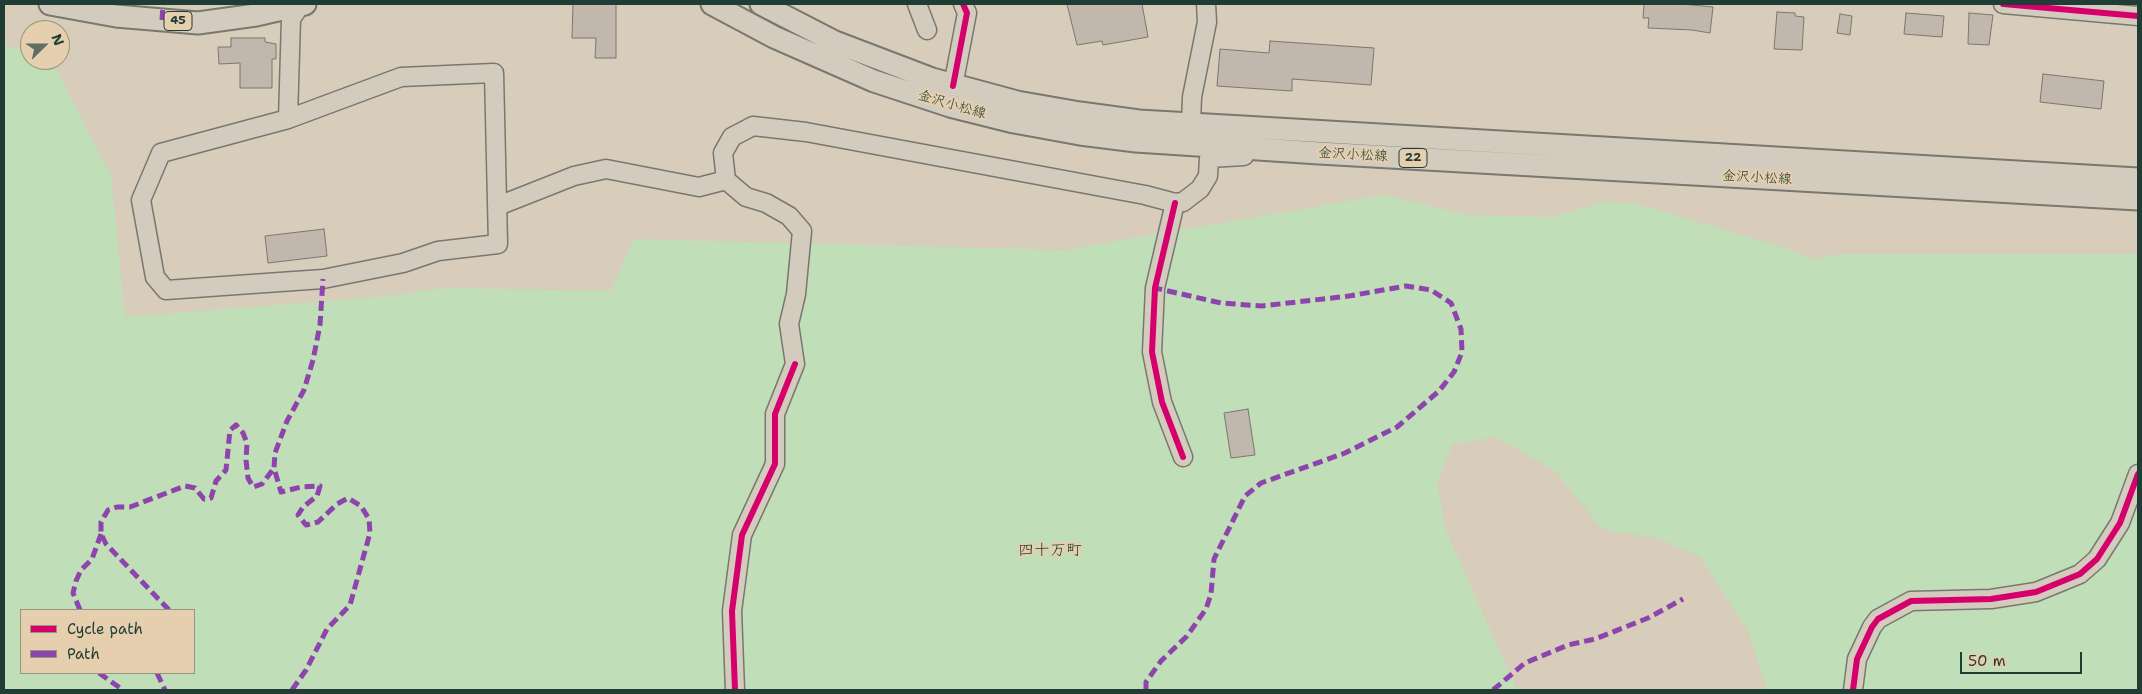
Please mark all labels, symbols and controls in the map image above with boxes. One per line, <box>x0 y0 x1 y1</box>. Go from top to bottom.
road number: 45 <box>164 12 192 30</box>
north arrow <box>20 20 70 70</box>
text: N <box>48 31 68 48</box>
street label: 金沢小松線 <box>916 87 988 123</box>
street label: 金沢小松線 <box>1318 145 1388 165</box>
road number: 22 <box>1399 148 1427 168</box>
street label: 金沢小松線 <box>1722 168 1792 188</box>
district label: 四十万町 <box>1018 541 1082 561</box>
legend <box>20 609 195 674</box>
text: Cycle path <box>67 619 143 639</box>
scale bar <box>1962 642 2084 674</box>
text: Path <box>67 644 100 664</box>
text: 50 m <box>1968 651 2006 671</box>

